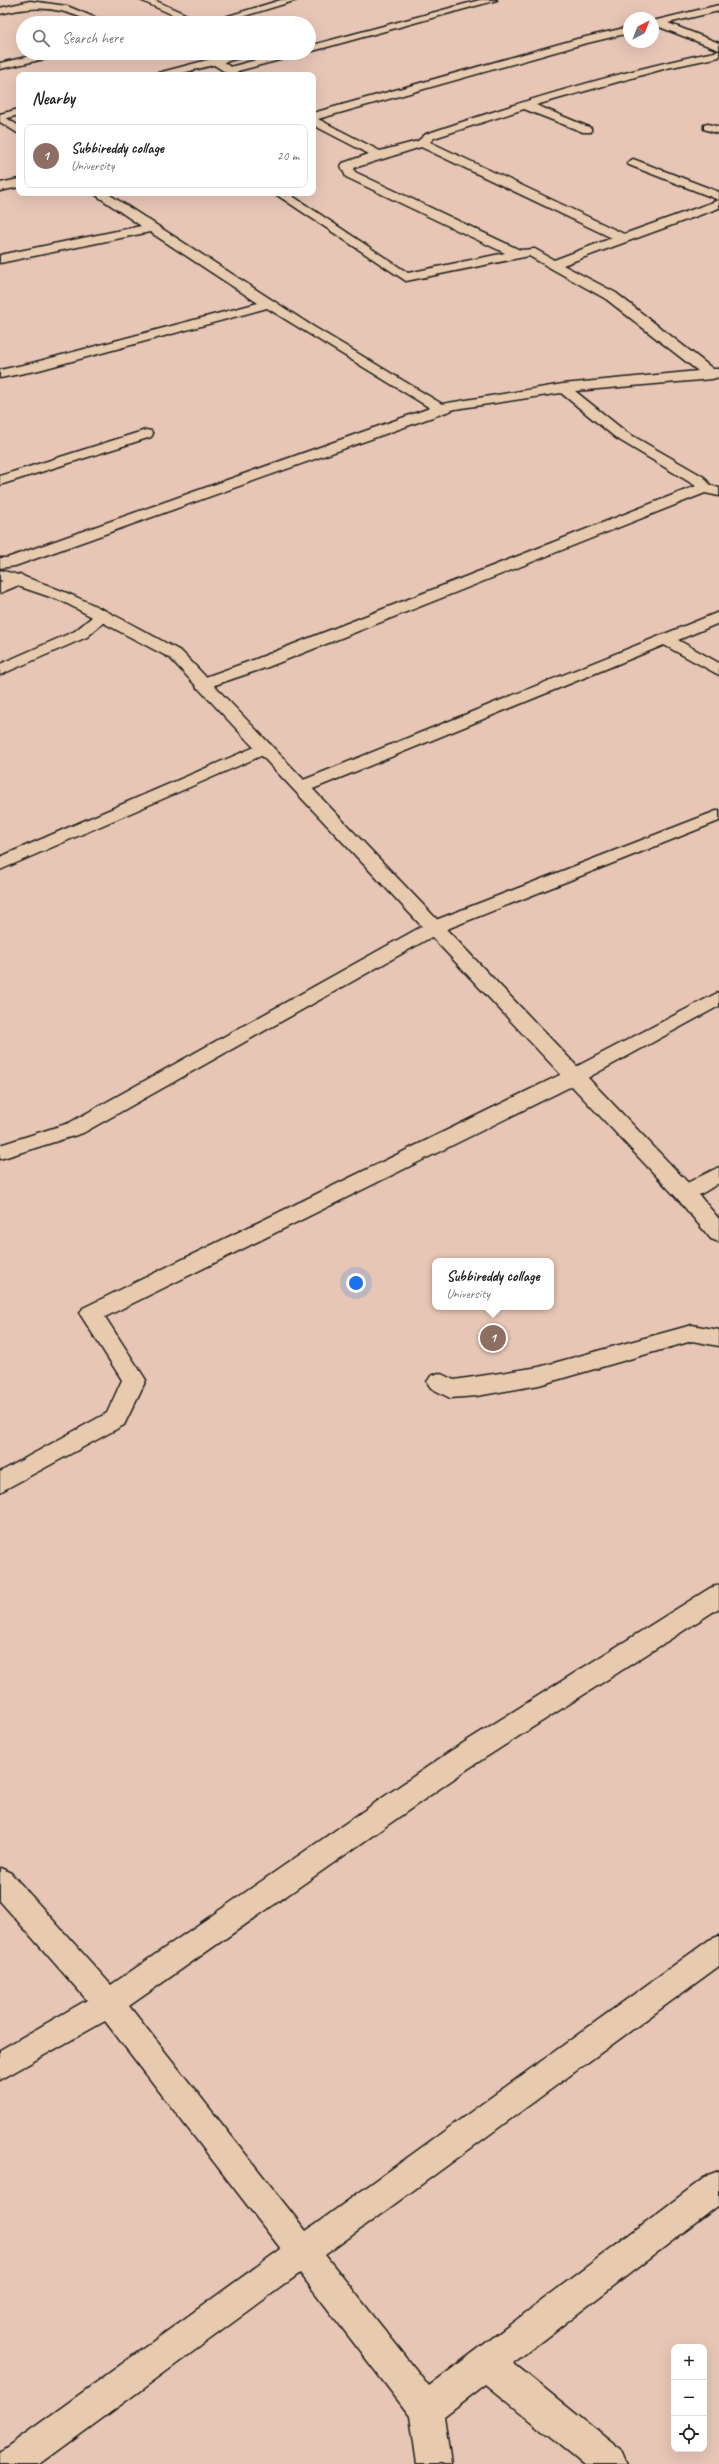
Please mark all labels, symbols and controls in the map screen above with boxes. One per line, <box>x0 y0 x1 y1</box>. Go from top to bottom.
north arrow <box>623 12 659 48</box>
search box <box>16 16 316 60</box>
icon: search <box>30 27 52 49</box>
text: Search here <box>62 29 123 48</box>
text: Nearby <box>32 88 75 109</box>
text: Subbireddy collage <box>71 139 164 158</box>
text: 1 <box>43 148 49 164</box>
text: 20 m <box>277 148 299 164</box>
text: University <box>71 158 114 174</box>
popup <box>432 1258 554 1310</box>
text: Subbireddy collage <box>447 1267 539 1286</box>
your location <box>346 1273 366 1293</box>
text: University <box>447 1286 490 1302</box>
pin: 1 <box>480 1323 506 1353</box>
map controls <box>671 2344 707 2452</box>
button: + <box>671 2344 707 2380</box>
button: − <box>671 2380 707 2416</box>
button: locate <box>671 2416 707 2452</box>

